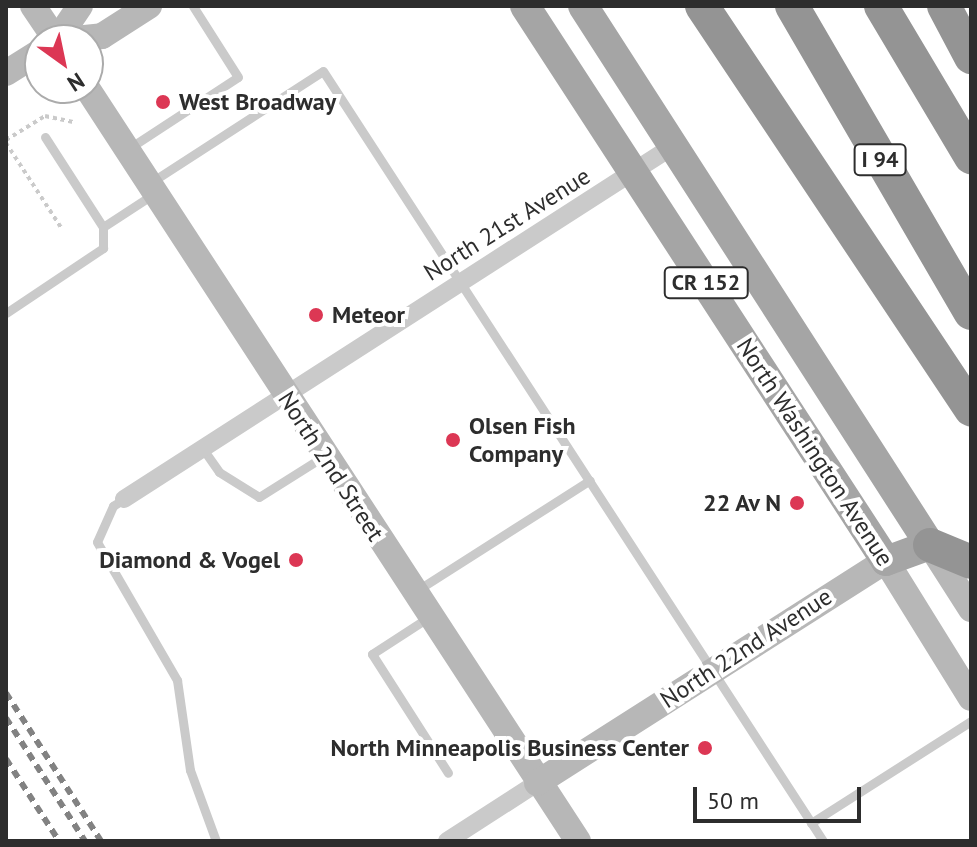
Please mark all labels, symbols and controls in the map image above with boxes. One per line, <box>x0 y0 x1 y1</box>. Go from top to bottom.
north arrow <box>24 24 104 104</box>
text: N <box>62 67 90 98</box>
place label: West Broadway <box>179 88 336 116</box>
marker: West Broadway <box>154 93 172 111</box>
road number: I 94 <box>852 142 908 178</box>
street label: North 21st Avenue <box>418 161 596 287</box>
road number: CR 152 <box>662 265 750 301</box>
place label: Meteor <box>332 301 405 329</box>
marker: Meteor <box>307 306 325 324</box>
street label: North Washington Avenue <box>730 332 900 572</box>
street label: North 2nd Street <box>272 386 390 546</box>
place label: Olsen Fish Company <box>469 412 575 468</box>
marker: Olsen Fish Company <box>444 431 462 449</box>
place label: 22 Av N <box>701 489 781 517</box>
marker: 22 Av N <box>788 494 806 512</box>
place label: Diamond & Vogel <box>99 546 280 574</box>
marker: Diamond & Vogel <box>287 551 305 569</box>
street label: North 22nd Avenue <box>655 582 837 714</box>
place label: North Minneapolis Business Center <box>330 734 689 762</box>
marker: North Minneapolis Business Center <box>696 739 714 757</box>
scale bar <box>697 771 865 821</box>
text: 50 m <box>707 785 759 816</box>

